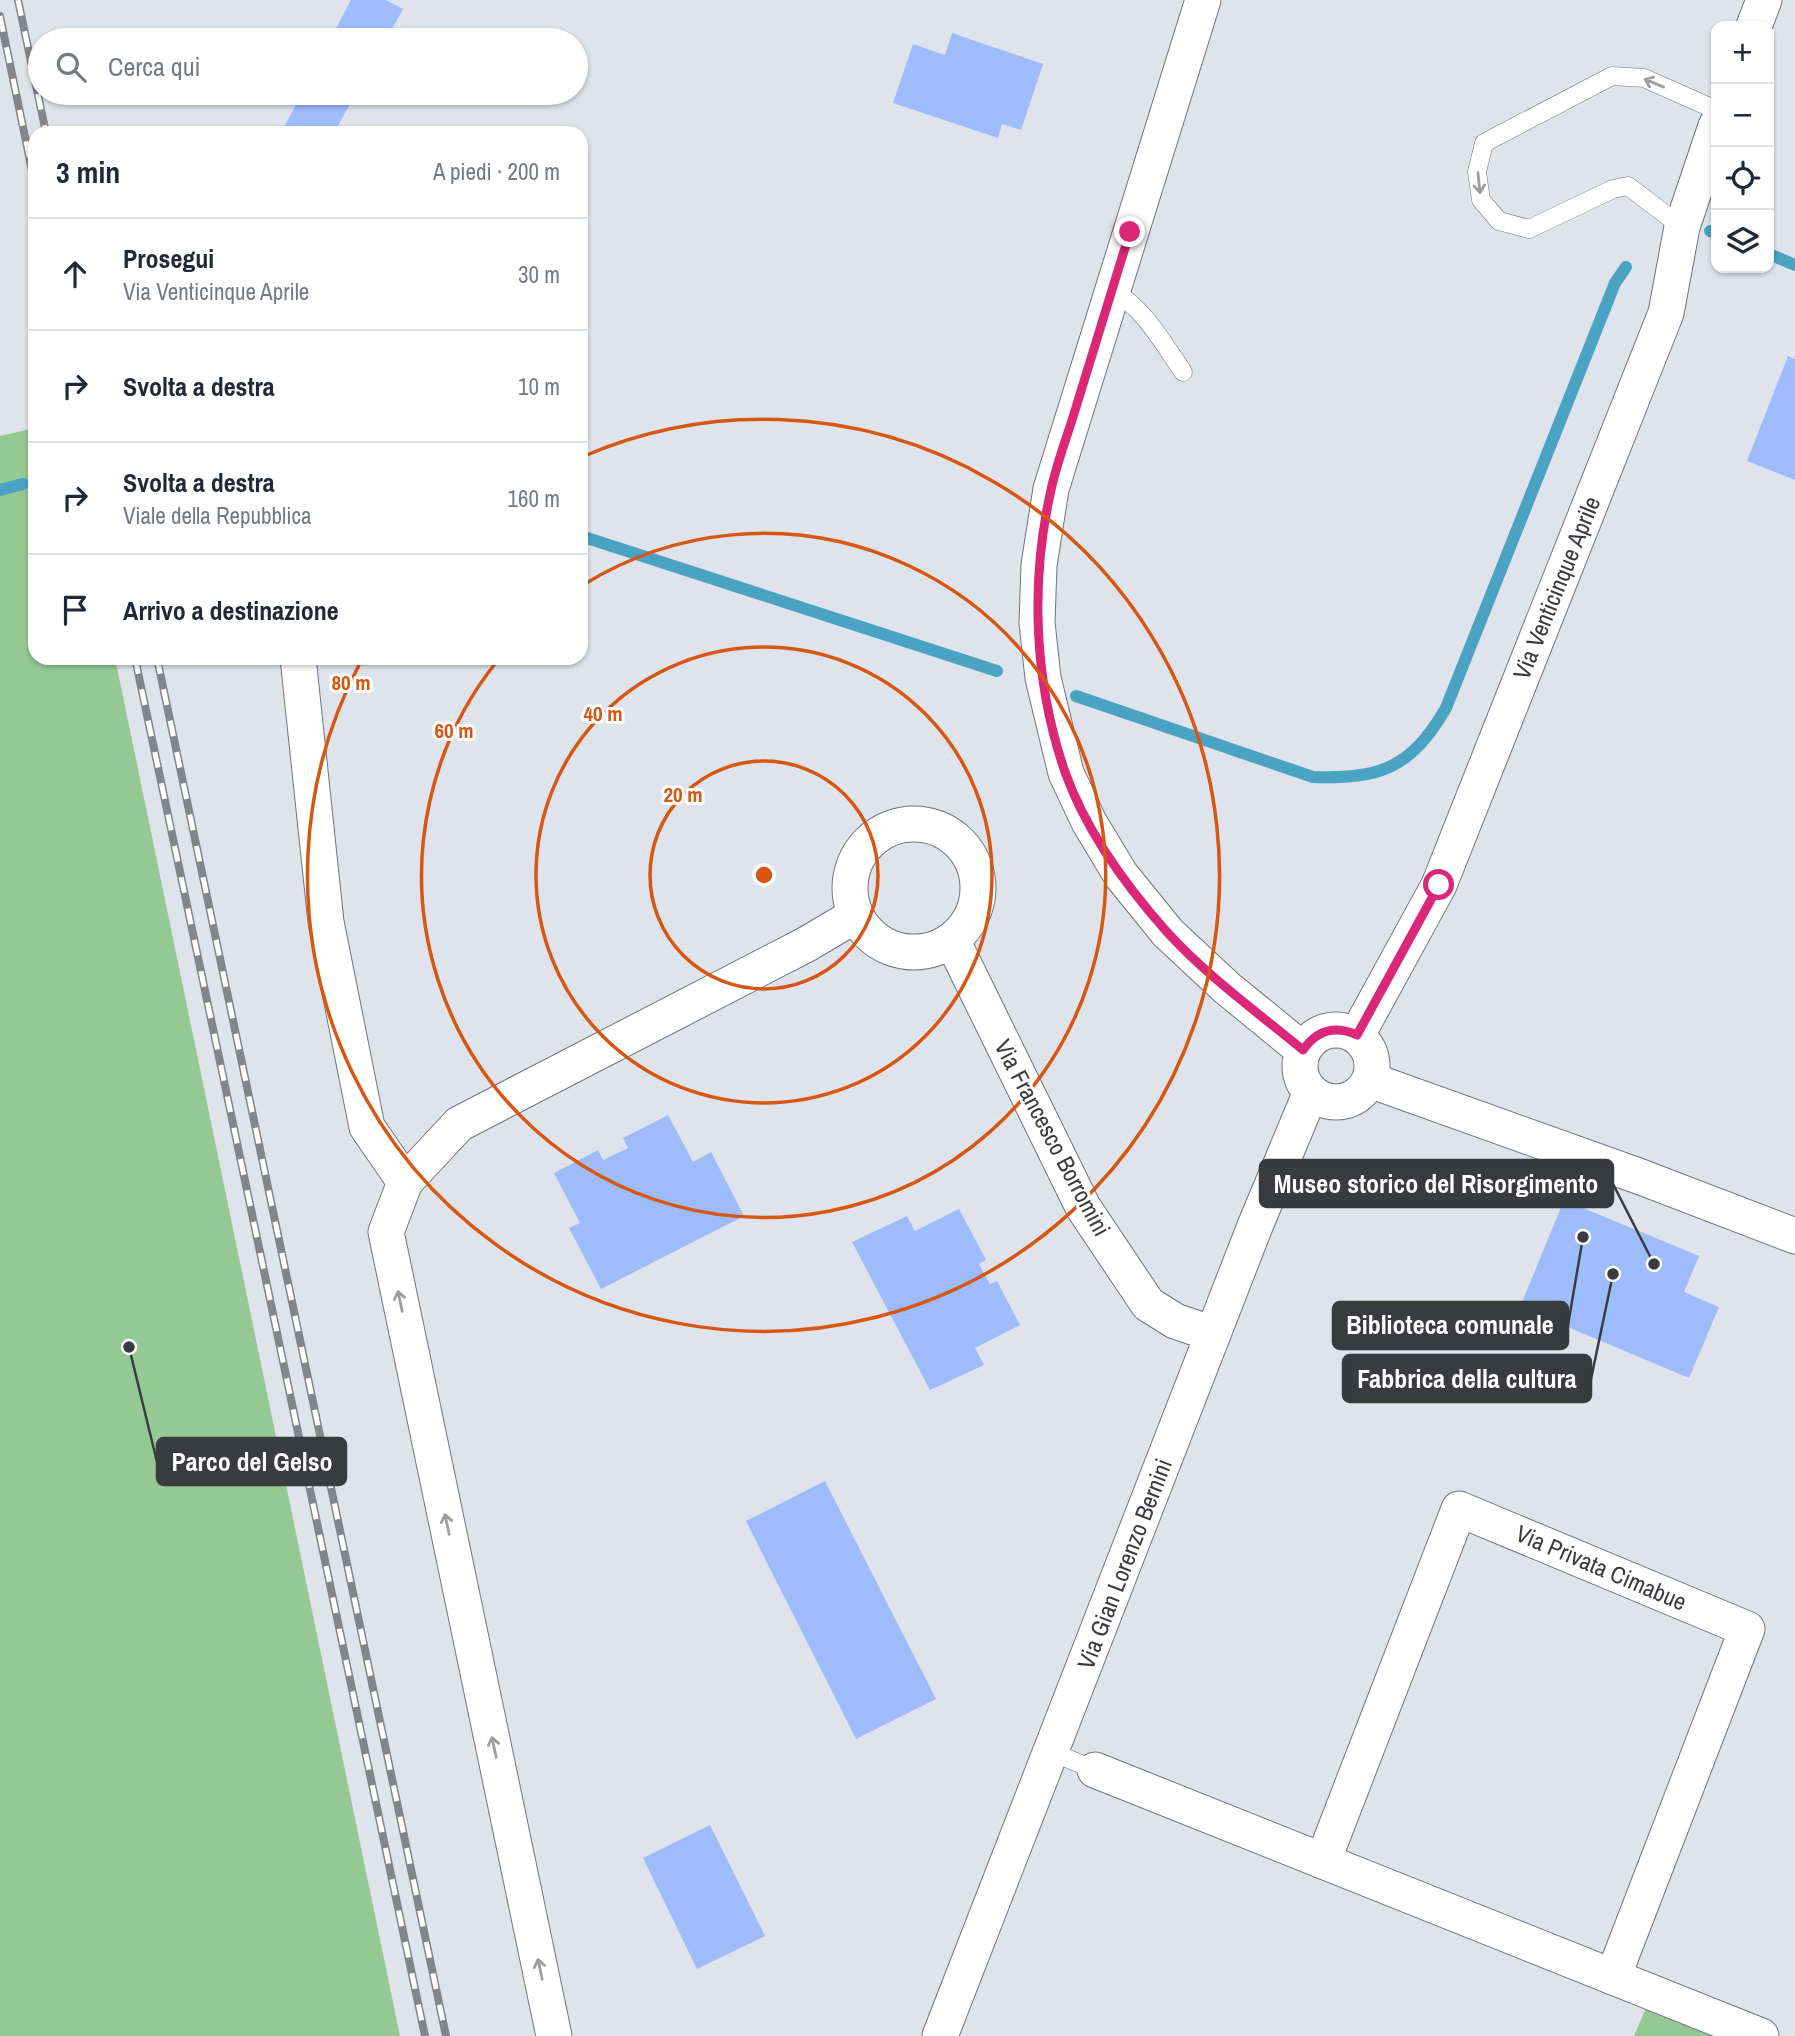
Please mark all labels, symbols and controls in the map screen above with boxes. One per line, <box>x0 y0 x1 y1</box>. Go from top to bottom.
map controls <box>1711 21 1774 273</box>
button: + <box>1711 21 1774 84</box>
search box <box>28 28 588 105</box>
icon: search <box>52 48 90 86</box>
text: Cerca qui <box>108 49 200 84</box>
one-way arrow <box>1644 75 1665 88</box>
button: − <box>1711 84 1774 147</box>
button: locate <box>1711 147 1774 210</box>
text: 3 min <box>56 152 120 192</box>
text: A piedi · 200 m <box>433 156 560 187</box>
one-way arrow <box>1472 171 1485 194</box>
button: layers <box>1711 210 1774 273</box>
route end <box>1114 216 1145 247</box>
text: Prosegui <box>123 241 214 276</box>
icon: ahead <box>56 255 94 293</box>
text: 30 m <box>518 259 560 290</box>
text: Via Venticinque Aprile <box>123 276 309 307</box>
icon: right <box>56 367 94 405</box>
text: Svolta a destra <box>123 369 275 404</box>
text: 10 m <box>518 371 560 402</box>
text: Svolta a destra <box>123 465 275 500</box>
icon: right <box>56 479 94 517</box>
text: 160 m <box>508 483 560 514</box>
street label: Via Venticinque Aprile <box>1505 491 1607 684</box>
text: Viale della Repubblica <box>123 500 311 531</box>
icon: arrive <box>56 591 94 629</box>
text: Arrivo a destinazione <box>123 593 339 628</box>
text: 80 m <box>331 668 371 697</box>
text: 40 m <box>583 699 623 728</box>
text: 60 m <box>434 716 474 745</box>
text: 20 m <box>663 780 703 809</box>
centre of rings <box>752 863 776 887</box>
route start <box>1423 869 1454 900</box>
street label: Via Francesco Borromini <box>987 1034 1118 1241</box>
callout: Museo storico del Risorgimento <box>1260 1160 1613 1207</box>
text: Museo storico del Risorgimento <box>1274 1166 1598 1201</box>
one-way arrow <box>393 1290 407 1313</box>
callout: Biblioteca comunale <box>1333 1302 1568 1349</box>
text: Biblioteca comunale <box>1346 1307 1554 1342</box>
callout: Fabbrica della cultura <box>1343 1355 1591 1402</box>
text: Fabbrica della cultura <box>1357 1361 1577 1396</box>
callout: Parco del Gelso <box>157 1438 346 1485</box>
text: Parco del Gelso <box>171 1444 333 1479</box>
street label: Via Gian Lorenzo Bernini <box>1069 1454 1179 1673</box>
one-way arrow <box>439 1513 453 1536</box>
street label: Via Privata Cimabue <box>1511 1517 1692 1617</box>
one-way arrow <box>486 1736 500 1759</box>
one-way arrow <box>533 1958 547 1981</box>

